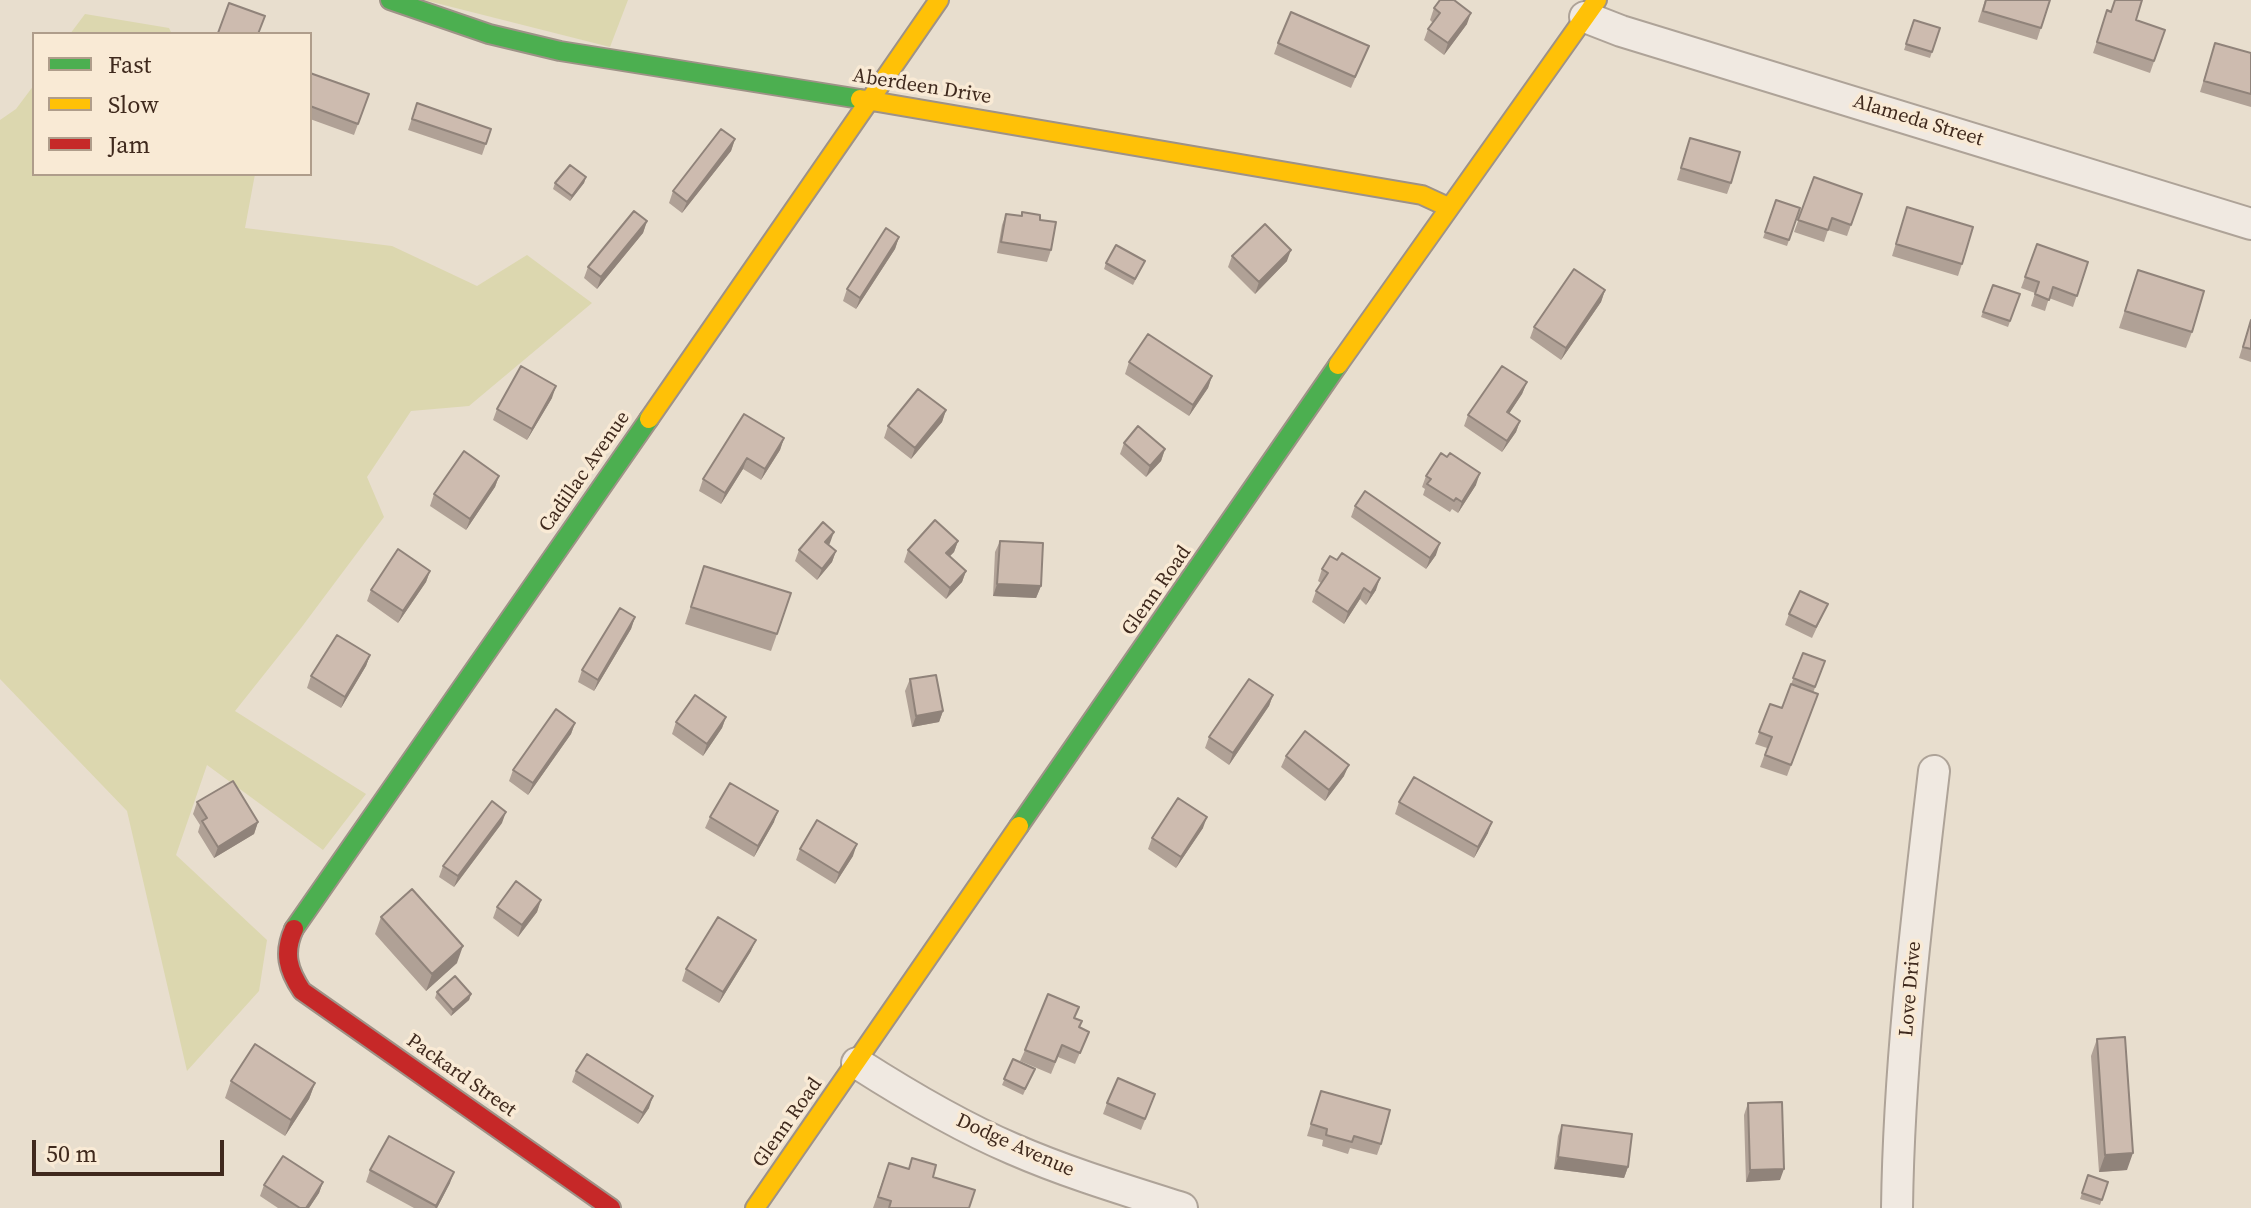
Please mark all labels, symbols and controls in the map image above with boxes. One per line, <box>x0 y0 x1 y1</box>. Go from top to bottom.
legend <box>32 32 312 176</box>
text: Fast <box>108 48 151 81</box>
street label: Aberdeen Drive <box>851 64 993 110</box>
text: Slow <box>108 88 159 121</box>
street label: Alameda Street <box>1850 90 1986 152</box>
text: Jam <box>108 128 150 161</box>
street label: Cadillac Avenue <box>534 407 636 537</box>
street label: Glenn Road <box>1117 542 1197 640</box>
street label: Love Drive <box>1895 940 1927 1038</box>
street label: Packard Street <box>401 1029 521 1123</box>
street label: Glenn Road <box>748 1074 828 1172</box>
street label: Dodge Avenue <box>952 1109 1078 1183</box>
scale bar <box>36 1124 228 1174</box>
text: 50 m <box>46 1137 97 1170</box>

